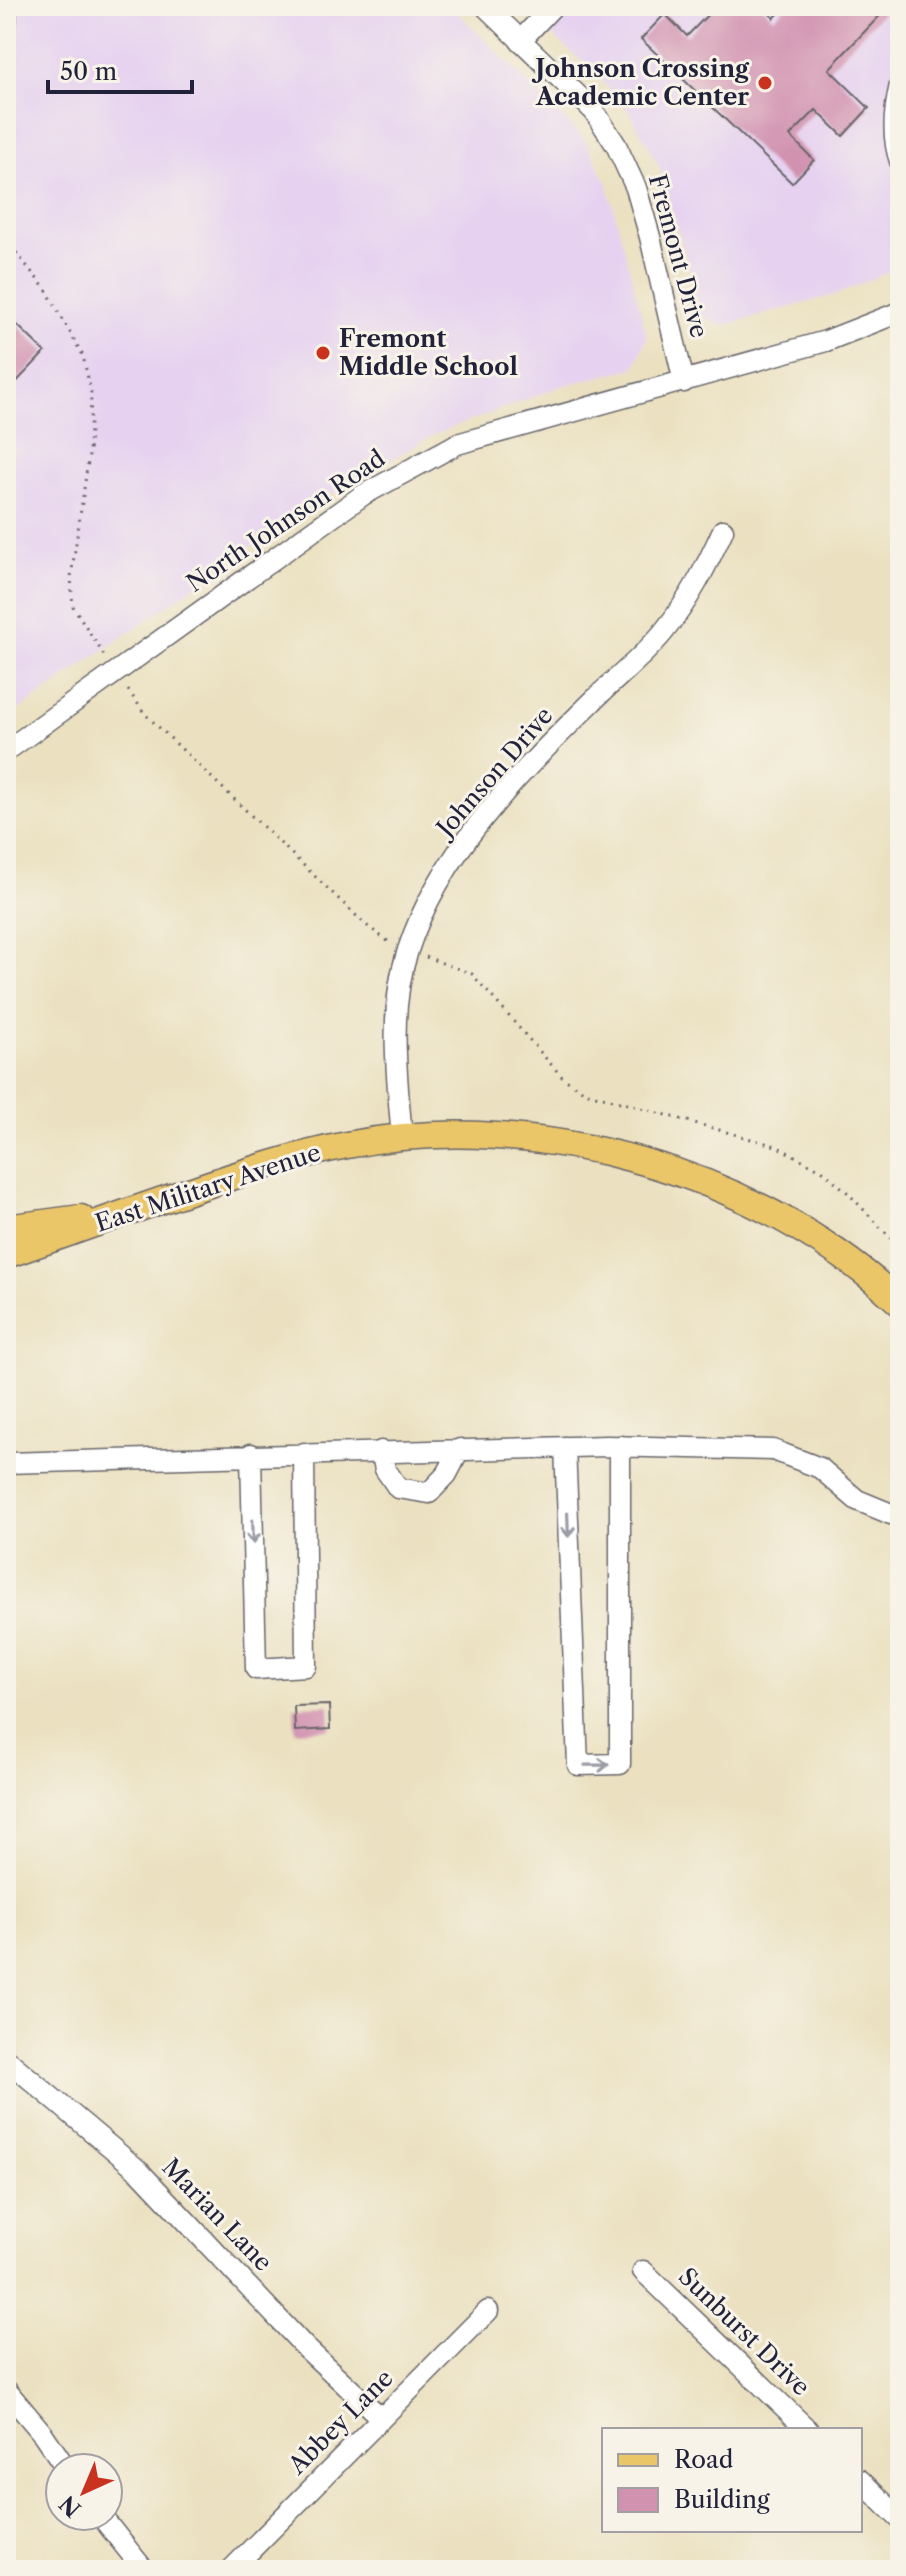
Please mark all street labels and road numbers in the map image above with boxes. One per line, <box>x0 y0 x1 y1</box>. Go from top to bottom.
street label: Fremont Drive <box>643 171 714 341</box>
street label: North Johnson Road <box>181 443 391 598</box>
street label: Johnson Drive <box>428 701 559 845</box>
street label: East Military Avenue <box>92 1137 324 1238</box>
street label: Marian Lane <box>157 2152 278 2277</box>
street label: Sunburst Drive <box>673 2262 816 2402</box>
street label: Abbey Lane <box>282 2363 399 2481</box>

